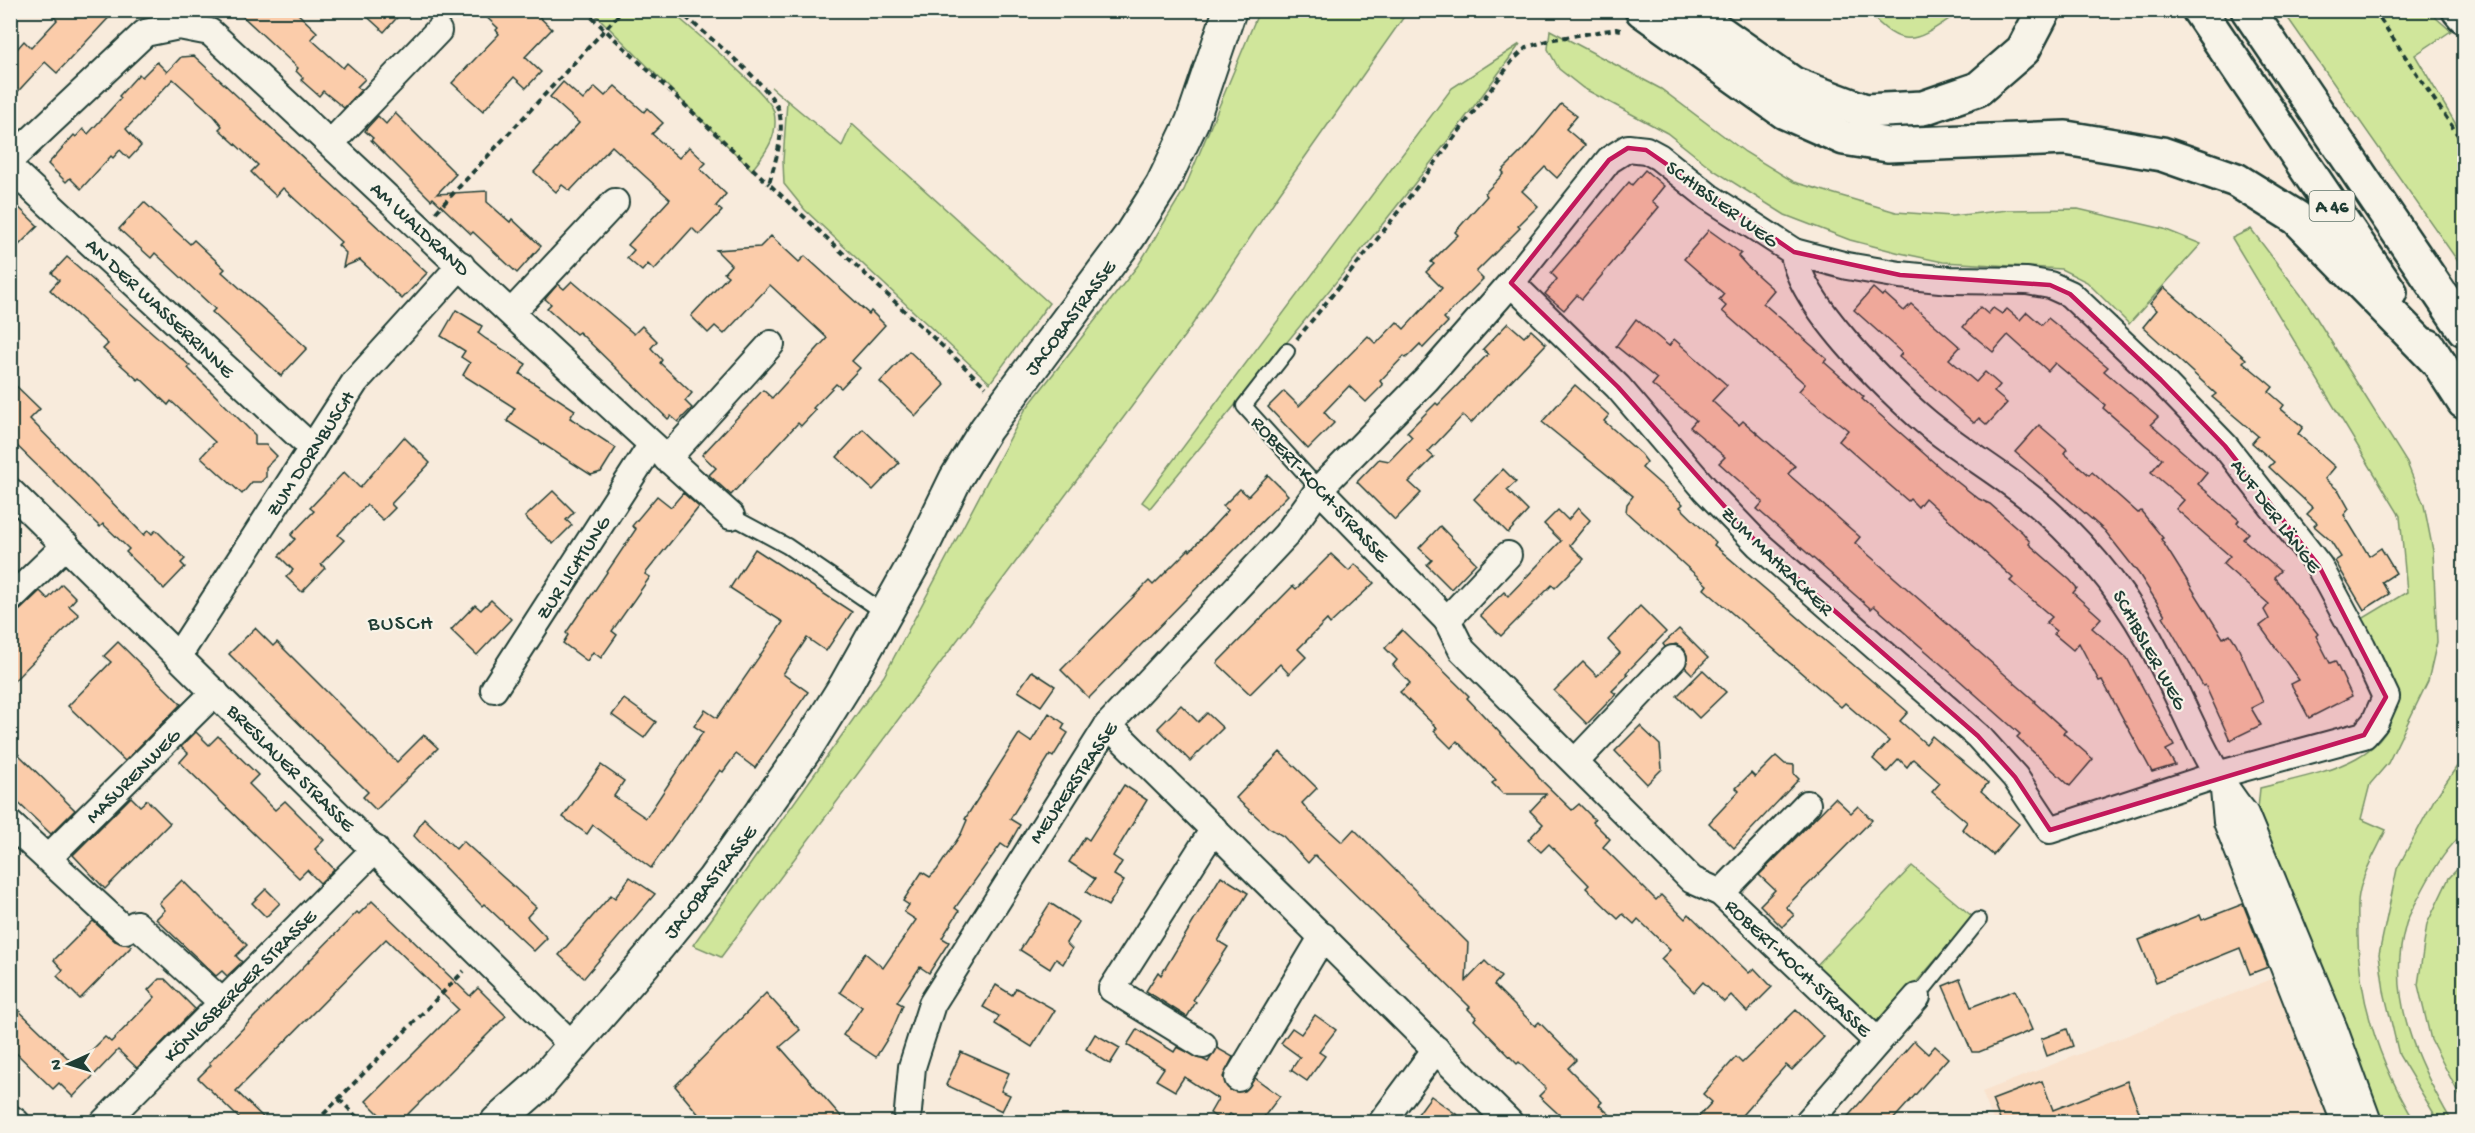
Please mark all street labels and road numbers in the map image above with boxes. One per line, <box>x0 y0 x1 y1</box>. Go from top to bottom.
street label: SCHIBSLER WEG <box>1660 157 1783 255</box>
street label: AM WALDRAND <box>364 179 474 283</box>
road number: A 46 <box>2310 191 2354 221</box>
street label: AN DER WASSERRINNE <box>80 235 239 385</box>
street label: JACOBASTRASSE <box>1021 256 1123 381</box>
street label: ZUM DORNBUSCH <box>263 387 361 522</box>
street label: ROBERT-KOCH-STRASSE <box>1245 413 1393 569</box>
street label: AUF DER LÄNGE <box>2224 456 2325 580</box>
street label: ZUM MAHRACKER <box>1715 503 1838 623</box>
street label: ZUR LICHTUNG <box>533 512 618 625</box>
street label: SCHIBSLER WEG <box>2106 587 2191 716</box>
street label: BRESLAUER STRASSE <box>220 700 359 839</box>
street label: MEURERSTRASSE <box>1026 718 1125 849</box>
street label: MASURENWEG <box>82 724 188 830</box>
street label: JACOBASTRASSE <box>660 821 764 944</box>
street label: ROBERT-KOCH-STRASSE <box>1719 896 1876 1044</box>
street label: KÖNIGSBERGER STRASSE <box>160 905 324 1069</box>

